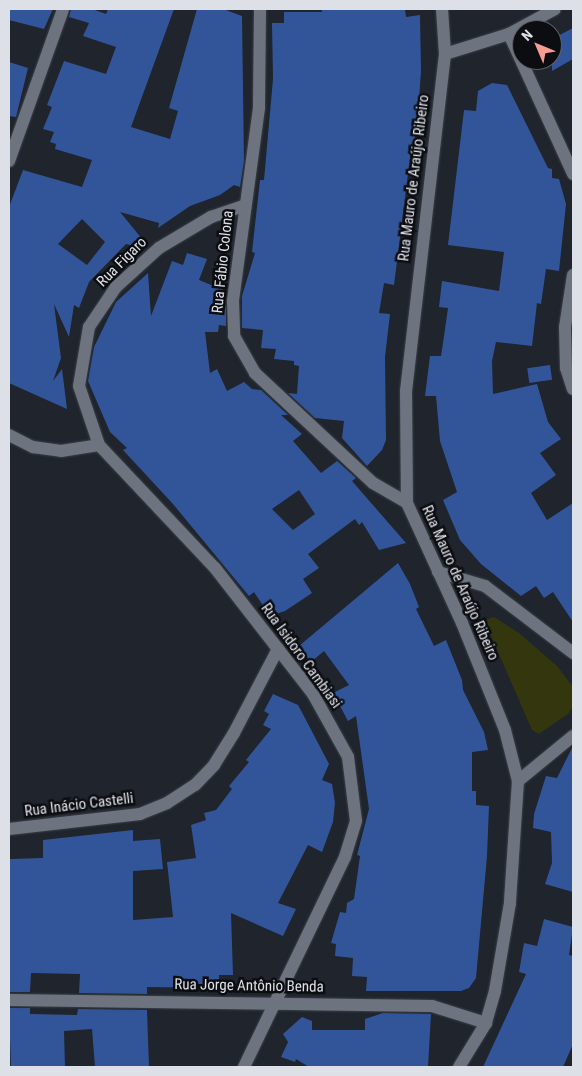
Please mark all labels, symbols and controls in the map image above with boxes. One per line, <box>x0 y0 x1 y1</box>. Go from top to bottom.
north arrow <box>512 20 562 70</box>
text: N <box>518 26 536 44</box>
street label: Rua Mauro de Araújo Ribeiro <box>395 94 433 262</box>
street label: Rua Fábio Colona <box>209 210 237 314</box>
street label: Rua Figaro <box>93 233 151 291</box>
street label: Rua Mauro de Araújo Ribeiro <box>418 503 502 663</box>
street label: Rua Isidoro Cambiasi <box>257 600 345 712</box>
street label: Rua Inácio Castelli <box>23 789 135 821</box>
street label: Rua Jorge Antônio Benda <box>174 976 324 996</box>

